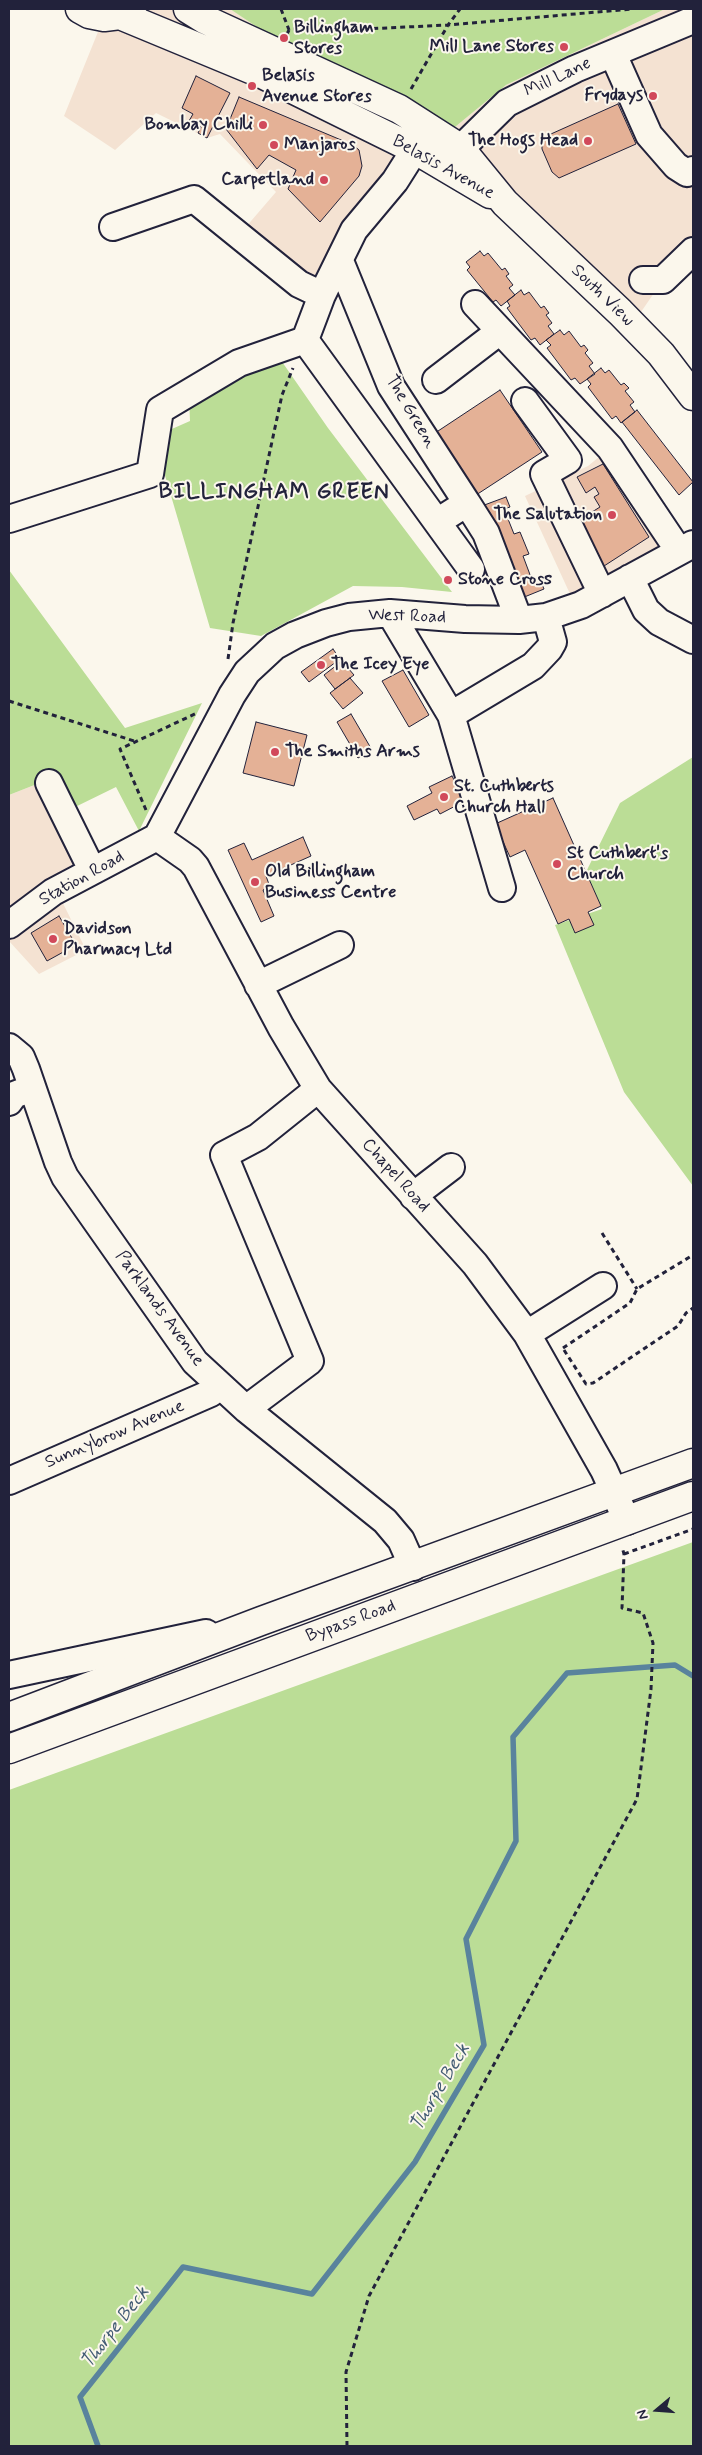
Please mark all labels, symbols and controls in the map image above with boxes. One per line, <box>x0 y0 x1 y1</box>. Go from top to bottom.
place label: Billingham Stores <box>294 17 374 59</box>
marker: Billingham Stores <box>278 32 290 44</box>
place label: Mill Lane Stores <box>430 36 554 58</box>
marker: Mill Lane Stores <box>558 41 570 53</box>
street label: Mill Lane <box>521 53 595 103</box>
place label: Belasis Avenue Stores <box>262 65 372 108</box>
marker: Belasis Avenue Stores <box>246 80 258 92</box>
place label: Frydays <box>585 85 643 107</box>
marker: Frydays <box>647 90 659 102</box>
place label: Bombay Chilli <box>145 114 253 136</box>
marker: Bombay Chilli <box>257 119 269 131</box>
place label: The Hogs Head <box>468 130 578 152</box>
street label: Belasis Avenue <box>388 131 498 205</box>
place label: Manjaros <box>284 134 355 156</box>
marker: The Hogs Head <box>582 135 594 147</box>
marker: Manjaros <box>268 139 280 151</box>
place label: Carpetland <box>221 169 314 191</box>
marker: Carpetland <box>318 174 330 186</box>
street label: South View <box>566 261 638 331</box>
street label: The Green <box>380 372 440 452</box>
district label: BILLINGHAM GREEN <box>156 480 392 506</box>
place label: The Salutation <box>493 504 602 526</box>
marker: The Salutation <box>606 509 618 521</box>
place label: Stone Cross <box>458 569 552 591</box>
marker: Stone Cross <box>442 574 454 586</box>
street label: West Road <box>368 605 446 629</box>
place label: The Icey Eye <box>331 654 429 676</box>
marker: The Icey Eye <box>315 659 327 671</box>
place label: The Smiths Arms <box>285 741 420 763</box>
marker: The Smiths Arms <box>269 746 281 758</box>
place label: St. Cuthberts Church Hall <box>454 776 554 819</box>
marker: St. Cuthberts Church Hall <box>438 791 450 803</box>
place label: St Cuthbert's Church <box>567 843 668 886</box>
street label: Station Road <box>36 847 128 911</box>
marker: St Cuthbert's Church <box>551 858 563 870</box>
place label: Old Billingham Business Centre <box>265 861 396 904</box>
marker: Old Billingham Business Centre <box>249 876 261 888</box>
place label: Davidson Pharmacy Ltd <box>63 918 172 961</box>
marker: Davidson Pharmacy Ltd <box>47 933 59 945</box>
street label: Chapel Road <box>356 1135 434 1217</box>
street label: Parklands Avenue <box>110 1247 208 1371</box>
street label: Sunnybrow Avenue <box>42 1396 188 1474</box>
street label: Bypass Road <box>303 1596 399 1648</box>
water label: Thorpe Beck <box>406 2040 476 2136</box>
water label: Thorpe Beck <box>77 2282 155 2374</box>
north arrow <box>632 2385 682 2435</box>
text: N <box>633 2407 653 2422</box>

